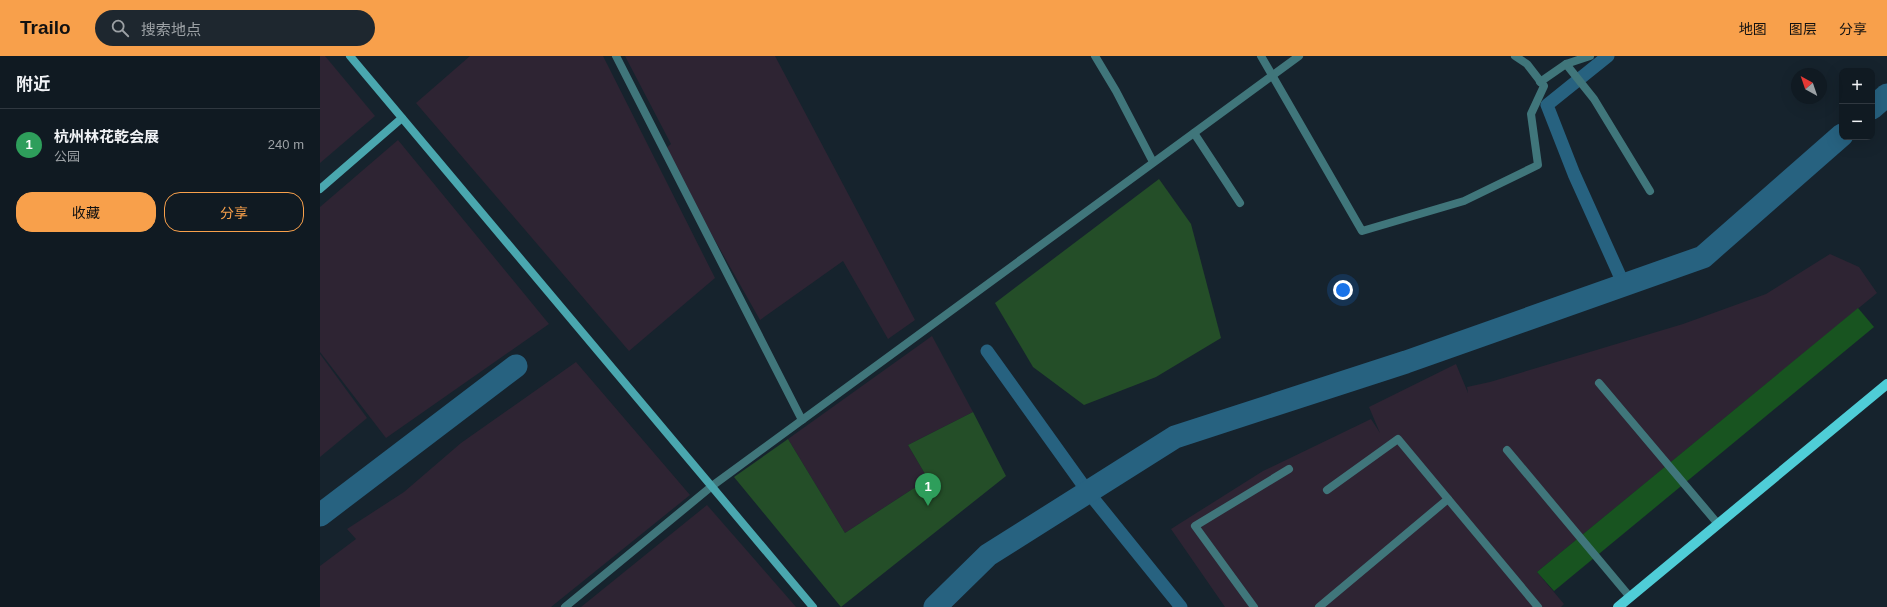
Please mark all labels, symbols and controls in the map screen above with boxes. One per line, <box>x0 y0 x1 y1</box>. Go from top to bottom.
search box <box>95 10 375 46</box>
text: Trailo <box>20 17 71 38</box>
icon: search <box>109 17 131 39</box>
text: 搜索地点 <box>141 21 201 38</box>
text: 地图 <box>1739 21 1767 37</box>
text: 图层 <box>1789 21 1817 37</box>
text: 分享 <box>1839 21 1867 37</box>
north arrow <box>1791 68 1827 104</box>
map controls <box>1839 68 1875 140</box>
button: + <box>1839 68 1875 104</box>
text: 附近 <box>16 75 50 94</box>
button: − <box>1839 104 1875 140</box>
text: 杭州林花乾会展 <box>54 128 159 145</box>
text: 1 <box>25 137 33 152</box>
text: 240 m <box>268 137 304 152</box>
text: 公园 <box>54 149 80 164</box>
button: 收藏 <box>16 192 156 232</box>
button: 分享 <box>164 192 304 232</box>
your location <box>1333 280 1353 300</box>
pin: 1 <box>915 473 941 506</box>

